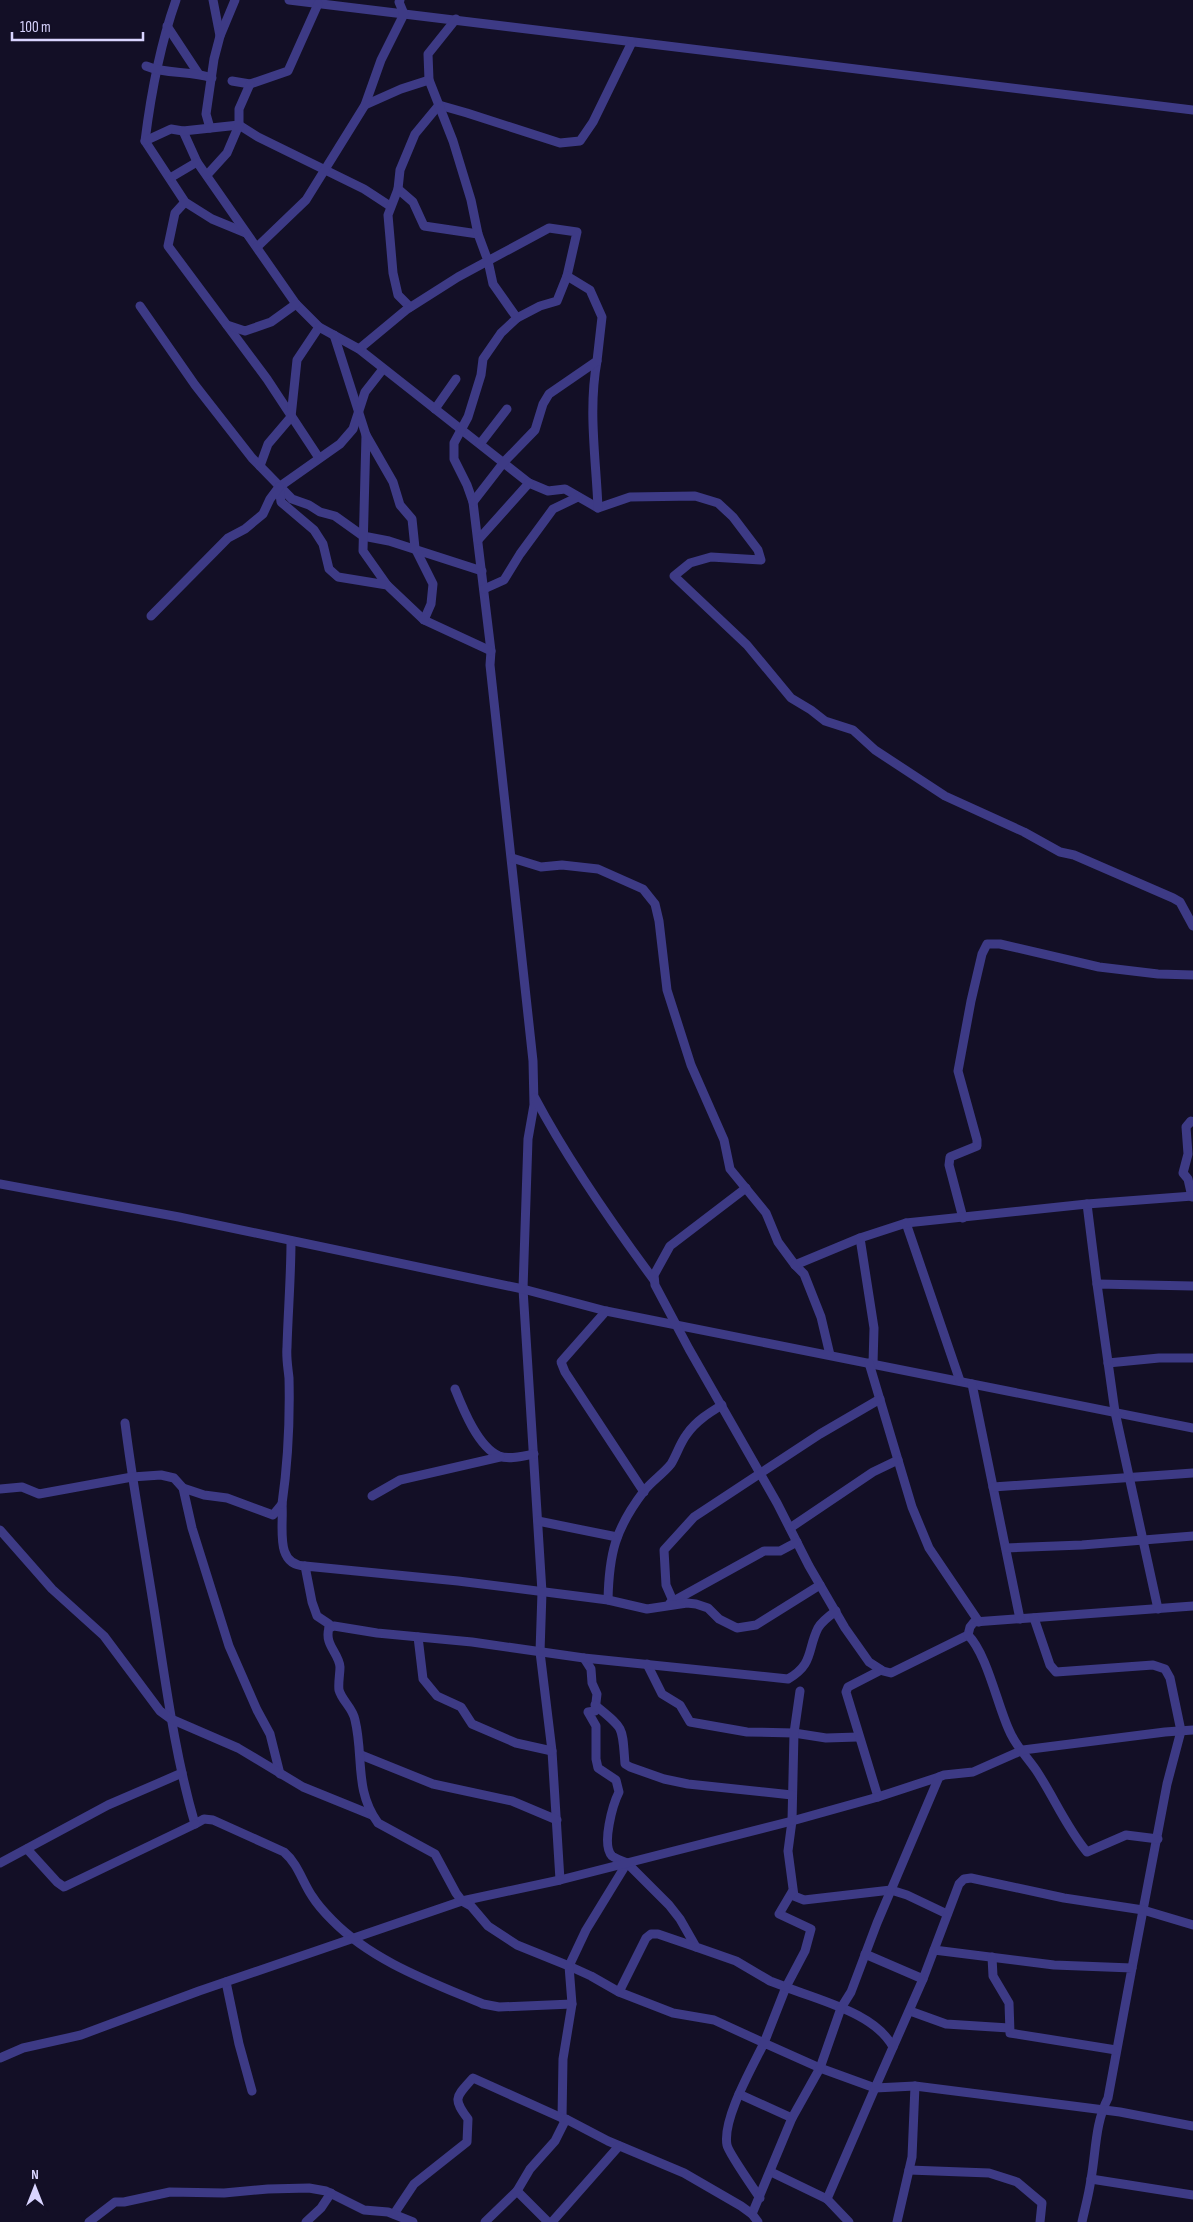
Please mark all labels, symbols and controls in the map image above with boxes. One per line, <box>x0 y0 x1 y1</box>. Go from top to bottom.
scale bar <box>12 10 144 42</box>
text: 100 m <box>20 18 51 37</box>
north arrow <box>10 2162 60 2212</box>
text: N <box>31 2166 39 2183</box>

